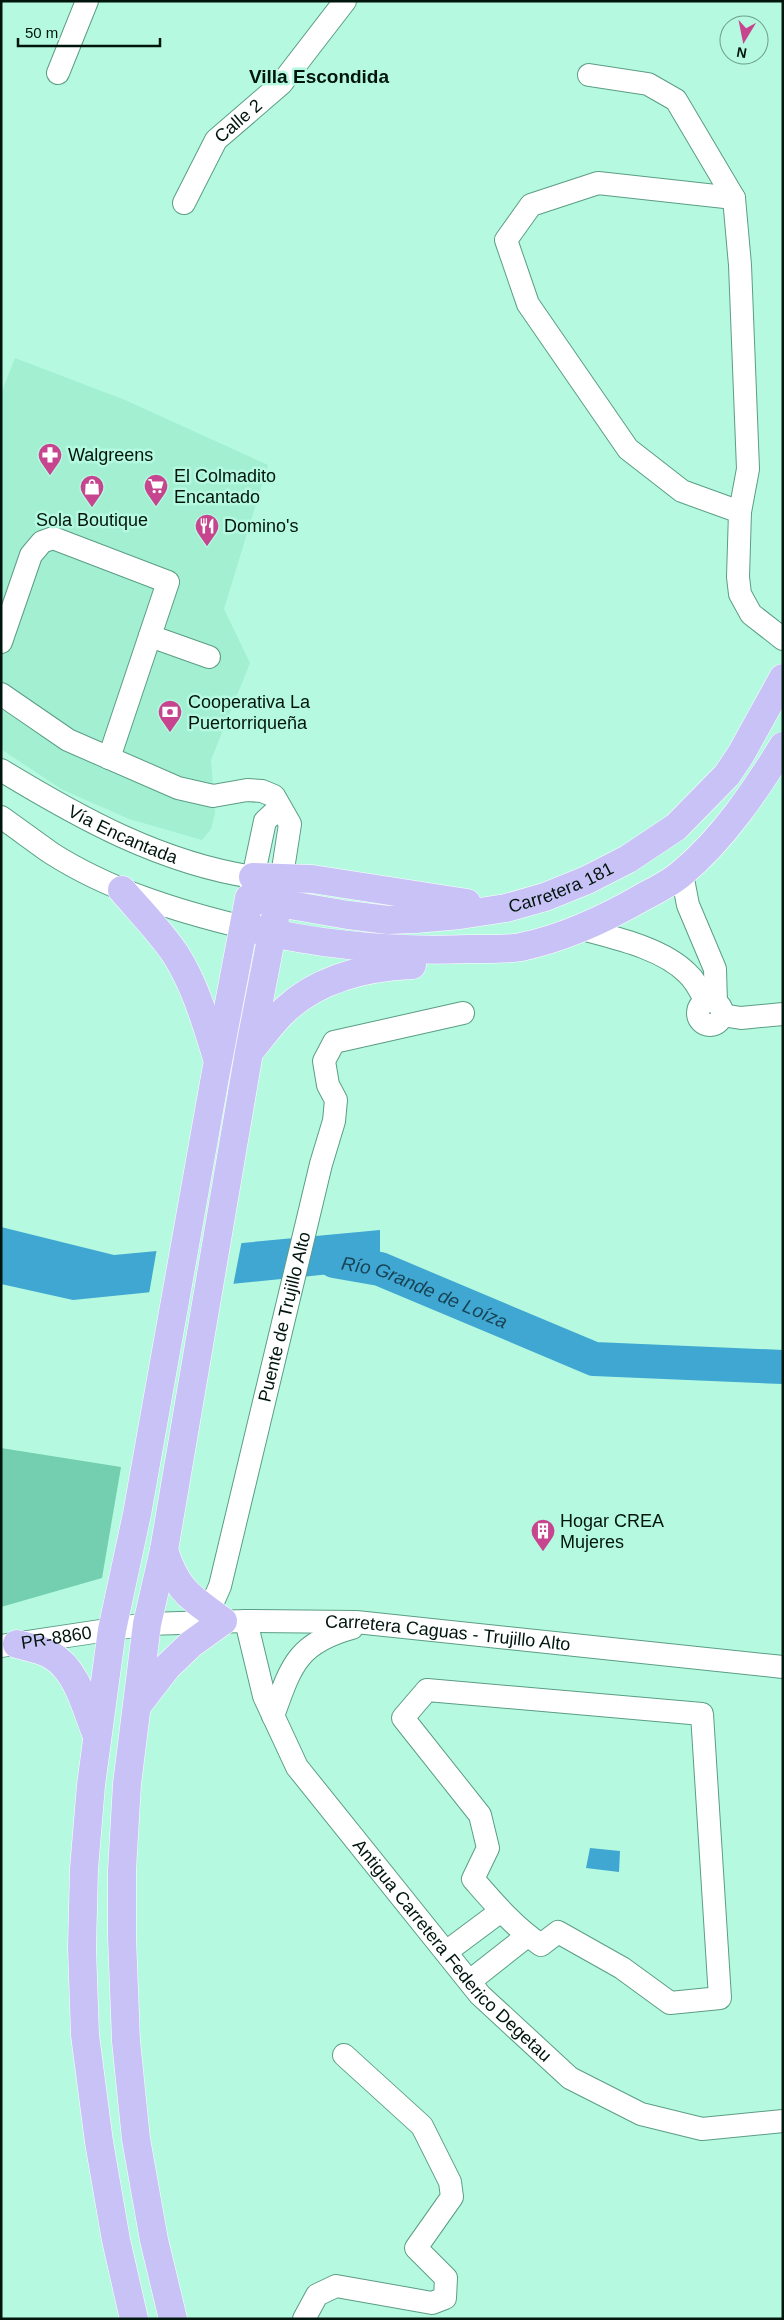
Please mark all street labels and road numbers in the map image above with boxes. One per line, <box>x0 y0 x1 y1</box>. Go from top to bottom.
street label: Calle 2 <box>210 95 266 147</box>
street label: Vía Encantada <box>64 801 181 868</box>
street label: Carretera 181 <box>506 858 617 917</box>
street label: Puente de Trujillo Alto <box>254 1230 314 1404</box>
street label: Carretera Caguas - Trujillo Alto <box>325 1612 571 1655</box>
street label: PR-8860 <box>20 1622 93 1653</box>
street label: Antigua Carretera Federico Degetau <box>349 1835 555 2066</box>

